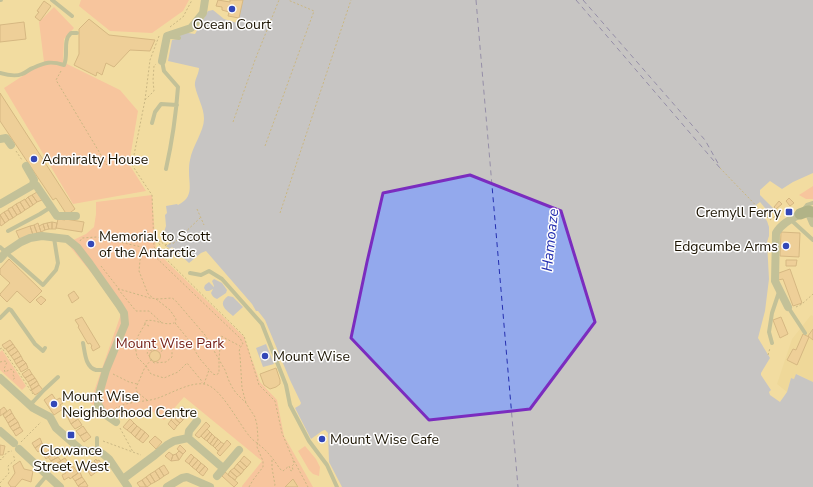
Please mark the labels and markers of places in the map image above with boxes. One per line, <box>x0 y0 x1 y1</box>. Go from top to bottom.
marker: Ocean Court <box>227 4 237 14</box>
place label: Ocean Court <box>193 15 271 34</box>
place label: Admiralty House <box>42 150 148 169</box>
marker: Admiralty House <box>29 154 39 164</box>
place label: Cremyll Ferry <box>696 203 782 222</box>
marker: Cremyll Ferry <box>784 207 794 217</box>
place label: Memorial to Scott of the Antarctic <box>99 227 210 262</box>
place label: Edgcumbe Arms <box>674 237 778 256</box>
marker: Memorial to Scott of the Antarctic <box>86 239 96 249</box>
marker: Edgcumbe Arms <box>781 241 791 251</box>
place label: Mount Wise <box>273 347 350 366</box>
marker: Mount Wise <box>260 351 270 361</box>
place label: Mount Wise Neighborhood Centre <box>62 387 197 422</box>
marker: Mount Wise Neighborhood Centre <box>49 399 59 409</box>
marker: Clowance Street West <box>66 430 76 440</box>
place label: Mount Wise Cafe <box>330 430 439 449</box>
marker: Mount Wise Cafe <box>317 434 327 444</box>
place label: Clowance Street West <box>33 441 109 476</box>

